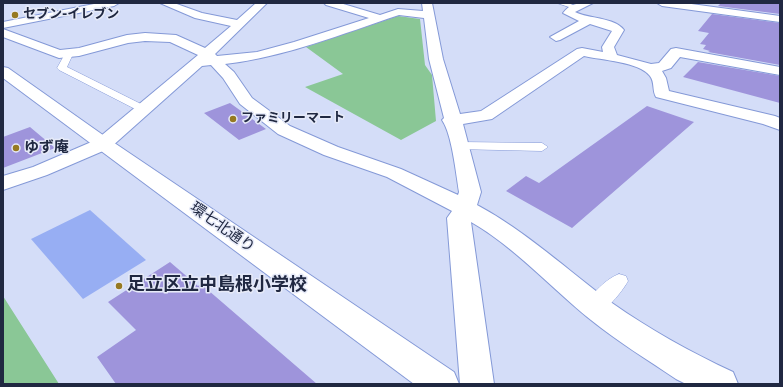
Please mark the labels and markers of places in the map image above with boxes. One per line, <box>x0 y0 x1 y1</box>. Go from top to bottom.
place label: セブン-イレブン <box>23 7 119 23</box>
marker: セブン-イレブン <box>10 10 20 20</box>
place label: ファミリーマート <box>241 111 345 127</box>
marker: ファミリーマート <box>228 114 238 124</box>
place label: ゆず庵 <box>24 139 69 157</box>
marker: ゆず庵 <box>11 143 21 153</box>
place label: 足立区立中島根小学校 <box>127 275 307 297</box>
marker: 足立区立中島根小学校 <box>114 281 124 291</box>

